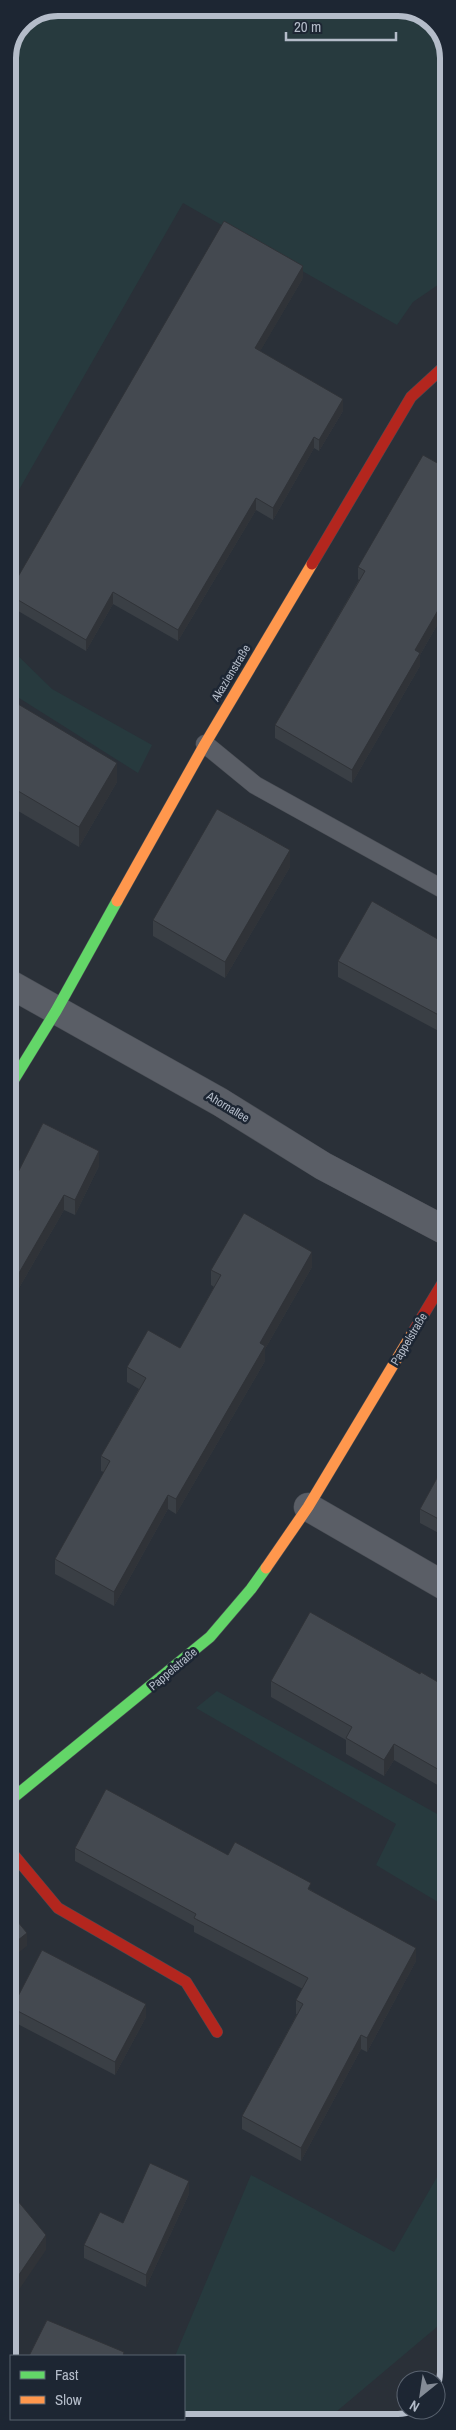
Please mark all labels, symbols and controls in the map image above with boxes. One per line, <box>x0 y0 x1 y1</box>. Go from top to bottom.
scale bar <box>286 10 396 42</box>
text: 20 m <box>294 16 321 37</box>
street label: Akazienstraße <box>207 642 254 705</box>
street label: Ahornallee <box>203 1088 252 1126</box>
street label: Pappelstraße <box>387 1310 431 1368</box>
street label: Pappelstraße <box>145 1644 201 1694</box>
legend <box>10 2355 185 2420</box>
text: Fast <box>55 2364 79 2385</box>
north arrow <box>396 2370 446 2420</box>
text: Slow <box>55 2389 82 2410</box>
text: N <box>406 2396 423 2416</box>

